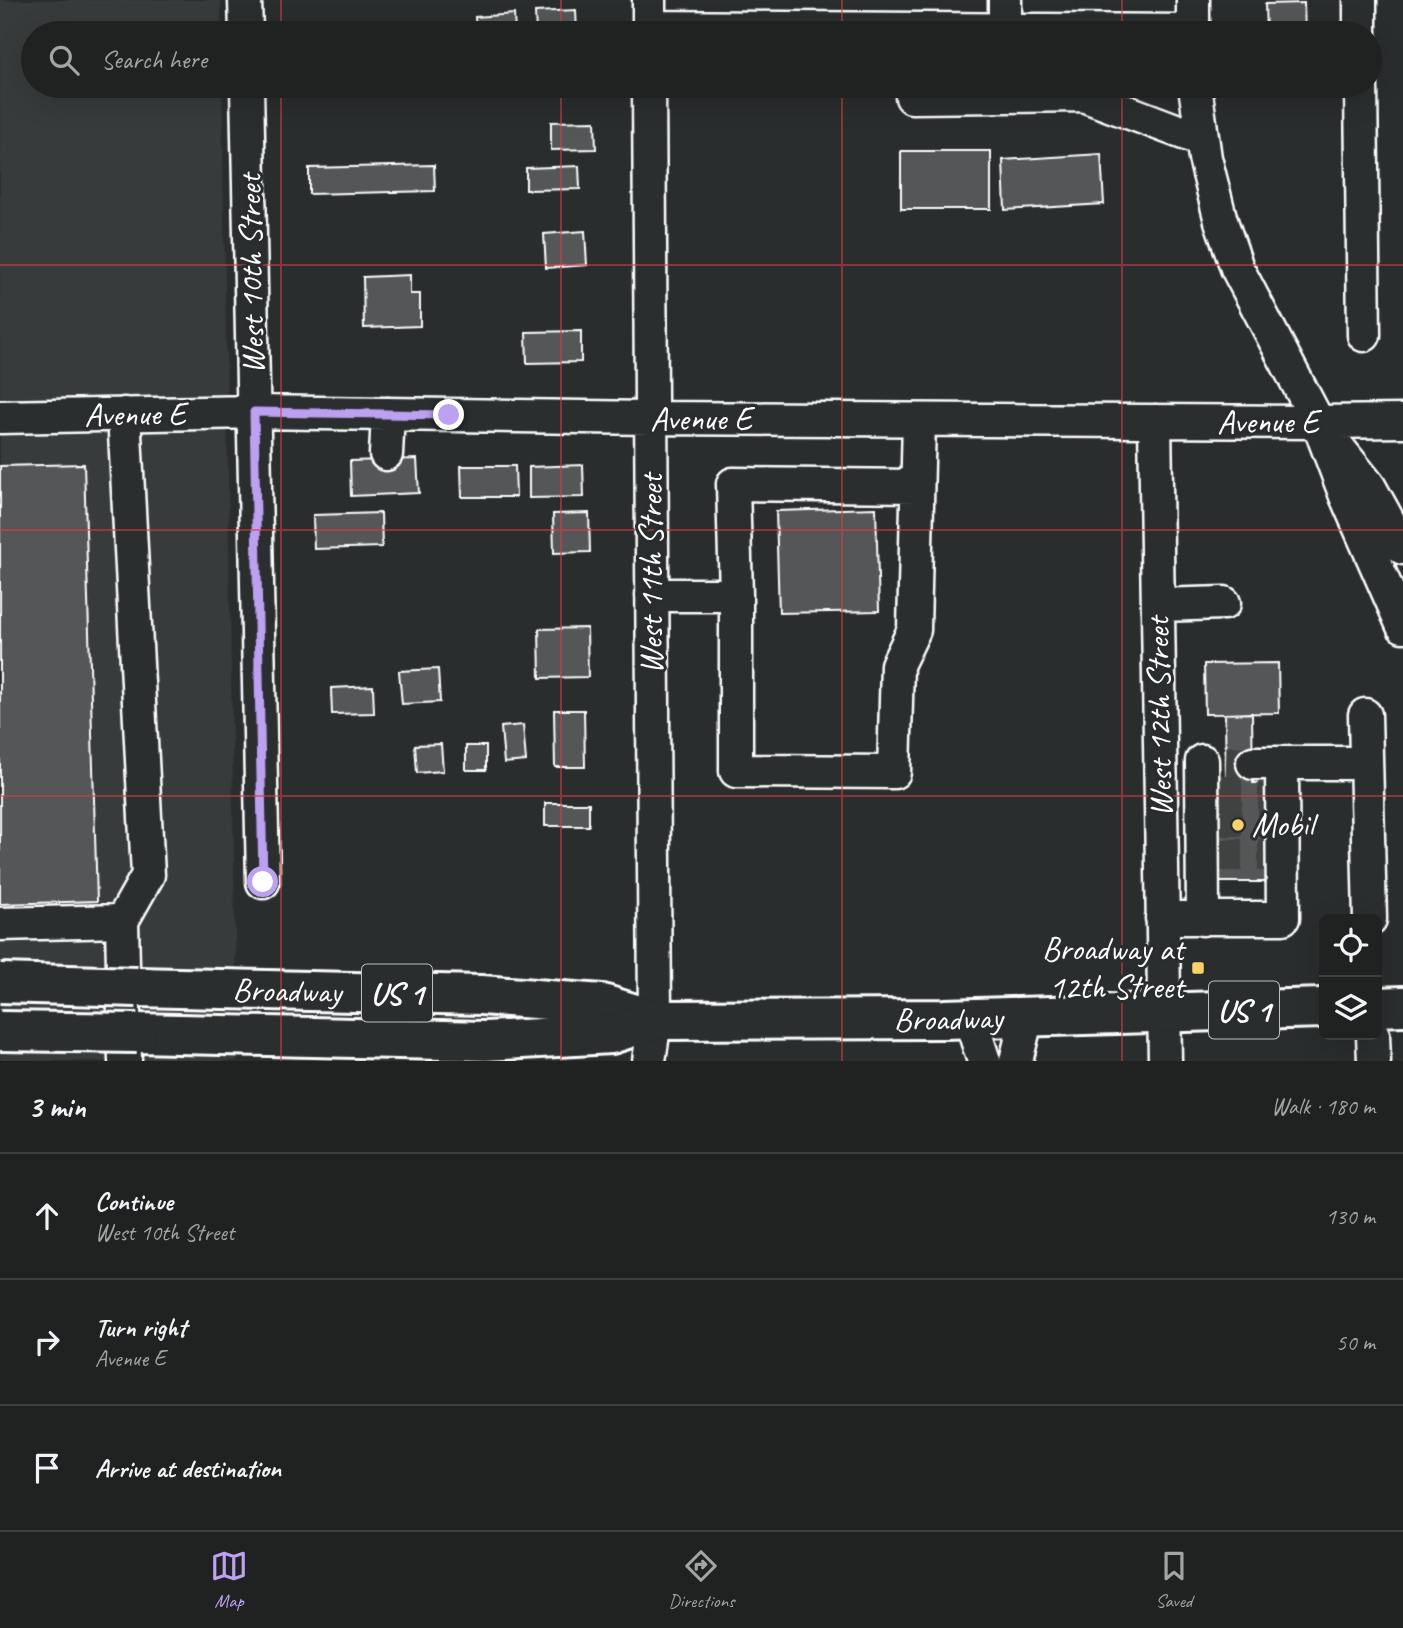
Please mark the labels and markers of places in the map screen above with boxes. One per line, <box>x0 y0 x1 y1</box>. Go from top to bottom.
place label: Mobil <box>1252 804 1319 846</box>
marker: Mobil <box>1230 817 1246 833</box>
place label: Broadway at 12th Street <box>1042 928 1187 1008</box>
marker: Broadway at 12th Street <box>1190 960 1206 976</box>

